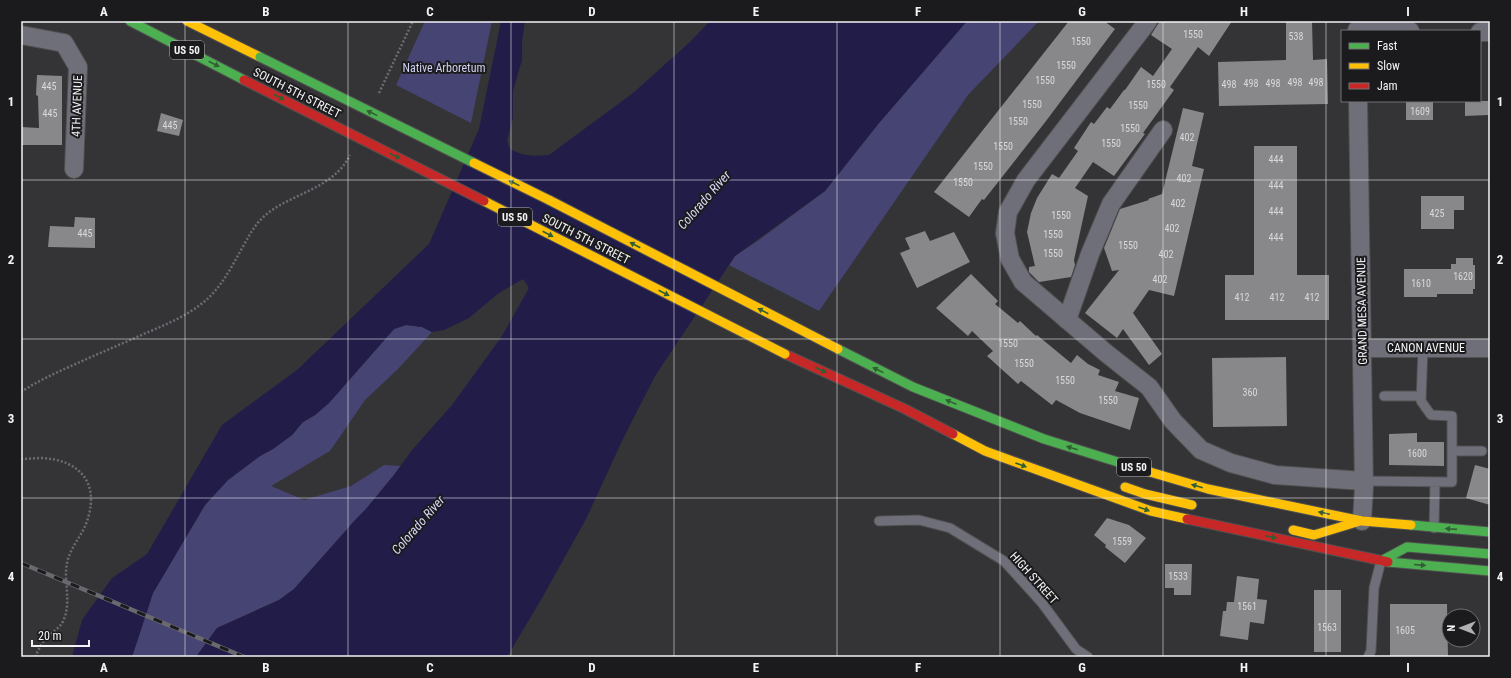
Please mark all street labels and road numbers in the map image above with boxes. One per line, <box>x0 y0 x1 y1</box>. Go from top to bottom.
road number: US 50 <box>170 41 204 59</box>
street label: SOUTH 5TH STREET <box>251 65 343 121</box>
street label: 4TH AVENUE <box>69 75 85 137</box>
road number: US 50 <box>498 208 532 226</box>
street label: SOUTH 5TH STREET <box>540 211 632 267</box>
street label: GRAND MESA AVENUE <box>1354 257 1370 365</box>
street label: CANON AVENUE <box>1387 341 1465 355</box>
road number: US 50 <box>1117 458 1151 476</box>
street label: HIGH STREET <box>1007 549 1061 607</box>

